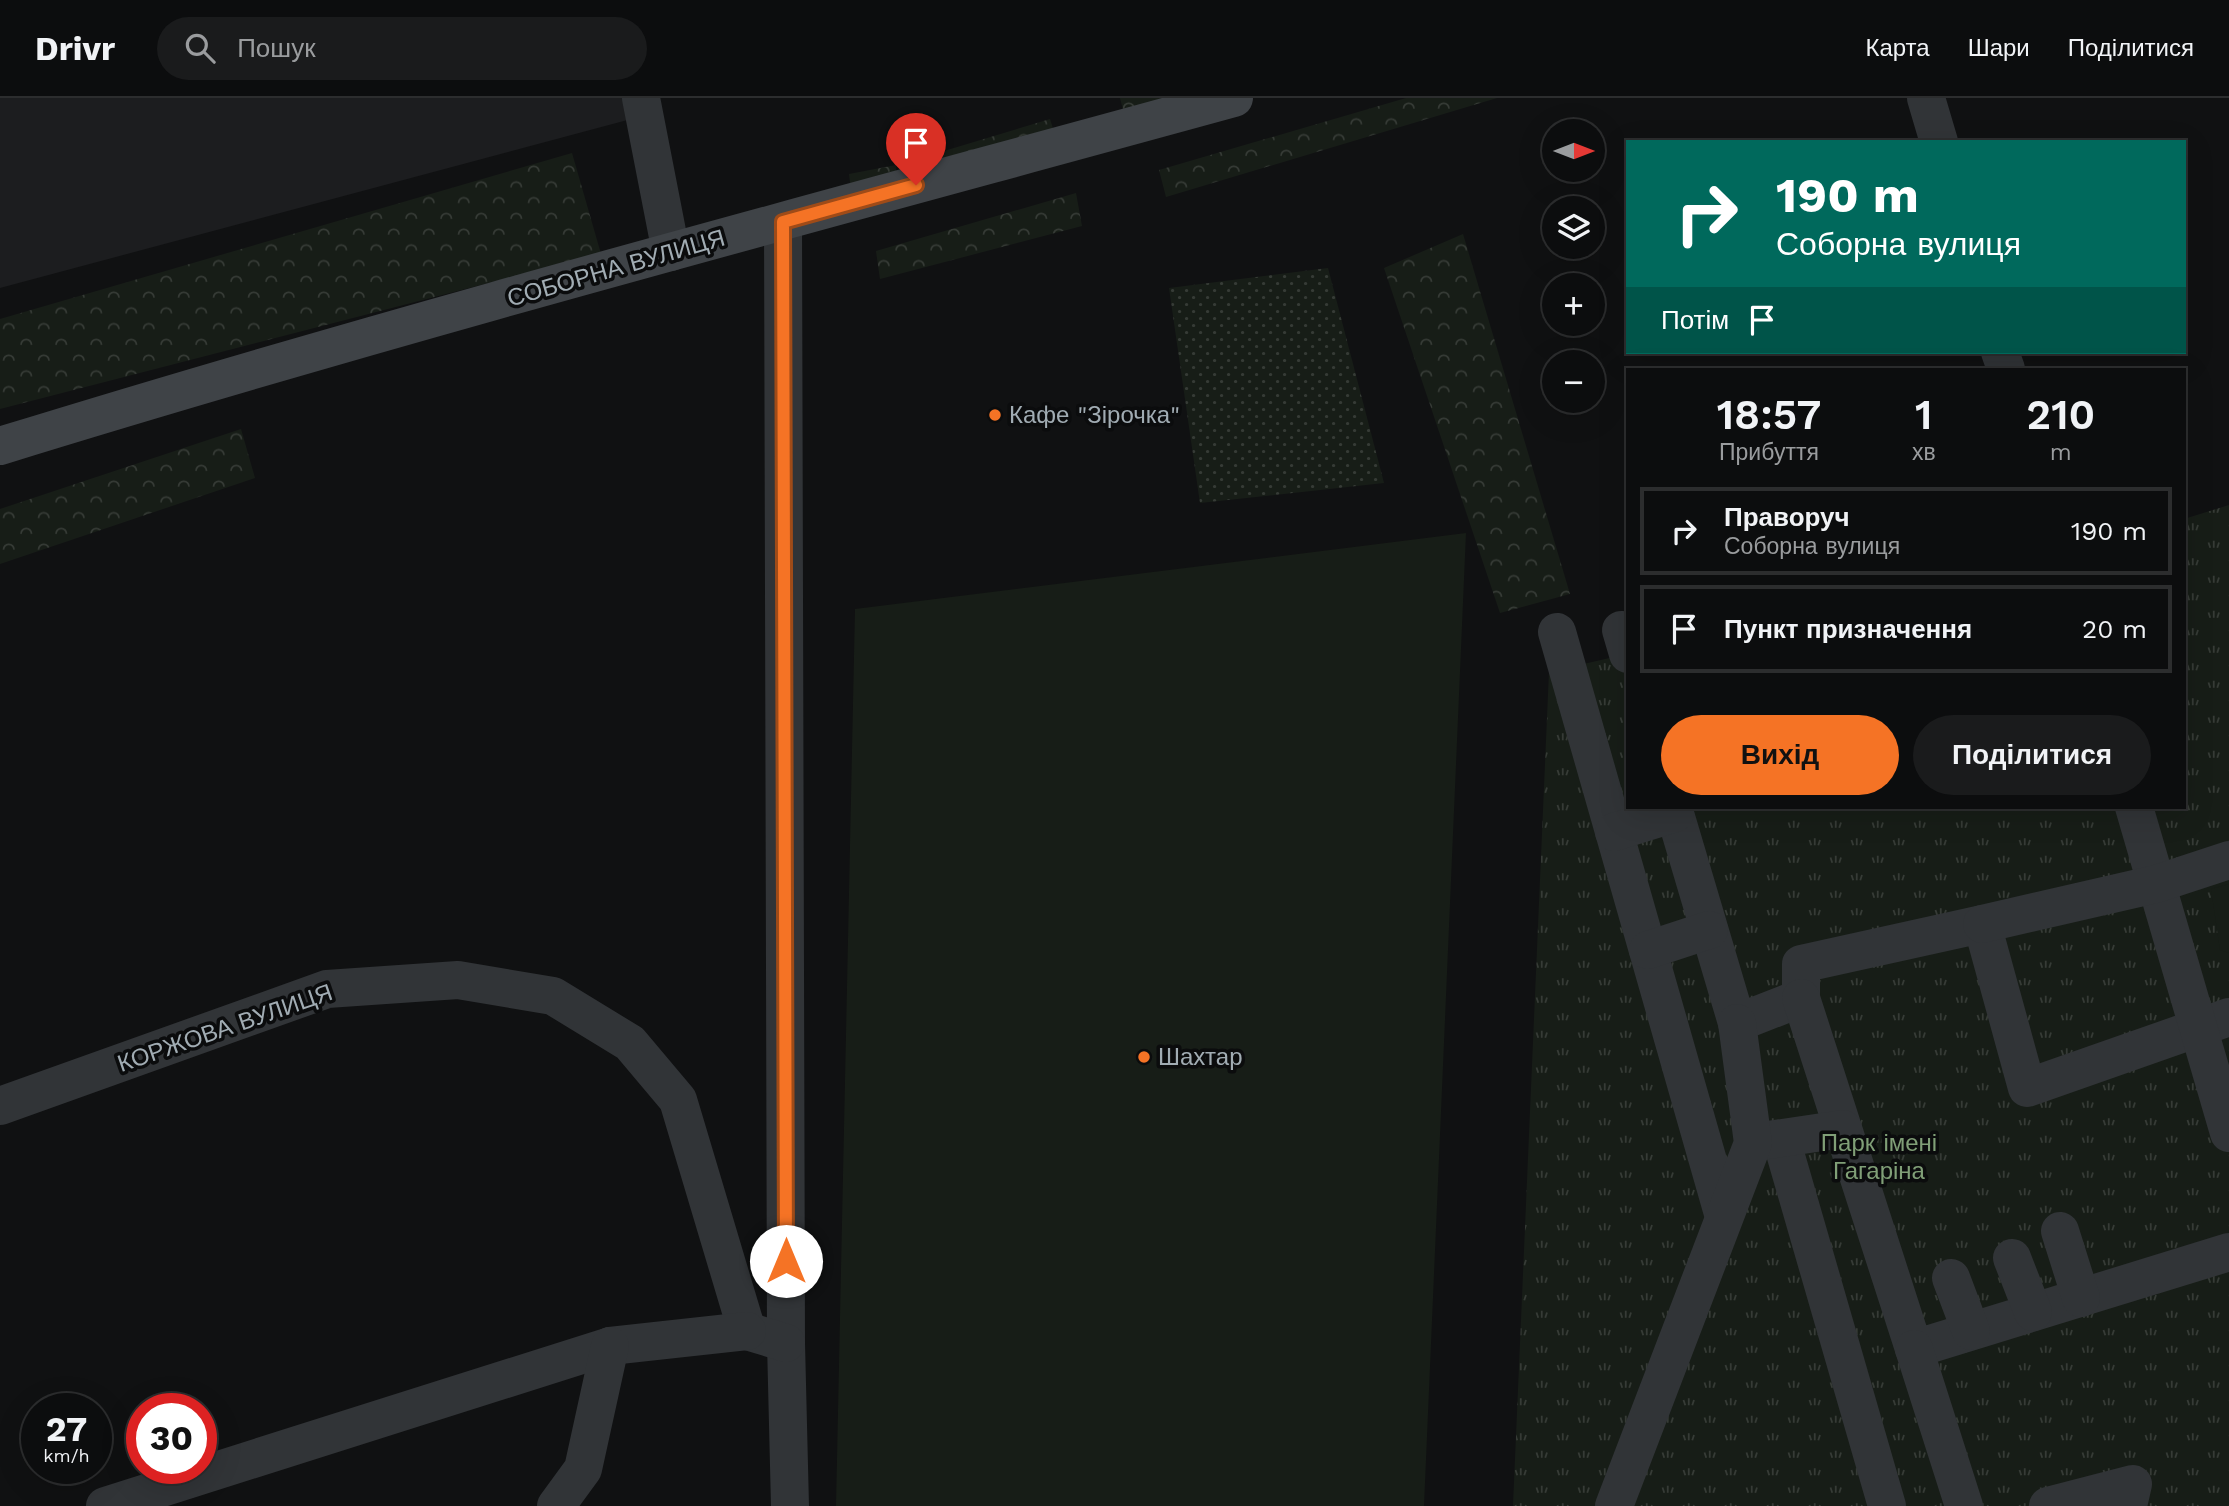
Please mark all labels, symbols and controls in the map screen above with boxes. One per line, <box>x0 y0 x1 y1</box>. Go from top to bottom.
search box <box>157 17 647 80</box>
text: Drivr <box>35 29 115 68</box>
icon: search <box>181 29 219 67</box>
text: Пошук <box>237 33 316 63</box>
text: Карта <box>1865 34 1930 62</box>
text: Шари <box>1968 34 2030 62</box>
text: Поділитися <box>2068 34 2194 62</box>
pin <box>886 113 946 185</box>
north arrow <box>1542 119 1605 182</box>
map controls <box>1542 119 1605 413</box>
icon: arrive <box>897 124 935 162</box>
text: 190 m <box>1776 166 1919 224</box>
icon: right <box>1661 168 1752 259</box>
button: layers <box>1542 196 1605 259</box>
street label: СОБОРНА ВУЛИЦЯ <box>504 224 728 312</box>
text: Соборна вулиця <box>1776 225 2021 263</box>
button: + <box>1542 273 1605 336</box>
icon: arrive <box>1743 301 1781 339</box>
text: Потім <box>1661 305 1729 335</box>
button: − <box>1542 350 1605 413</box>
text: 18:57 <box>1717 390 1821 439</box>
text: 1 <box>1915 390 1933 439</box>
text: 210 <box>2026 390 2095 439</box>
place label: Кафе "Зірочка" <box>1009 401 1180 429</box>
marker: Кафе "Зірочка" <box>987 407 1003 423</box>
text: Прибуття <box>1719 439 1819 466</box>
text: хв <box>1912 439 1936 466</box>
text: m <box>2050 439 2072 466</box>
text: Праворуч <box>1724 502 1850 532</box>
icon: right <box>1665 512 1703 550</box>
text: 190 m <box>2071 516 2147 546</box>
text: Соборна вулиця <box>1724 533 1900 560</box>
icon: arrive <box>1665 610 1703 648</box>
text: Пункт призначення <box>1724 614 1972 644</box>
text: 20 m <box>2082 614 2147 644</box>
button: Вихід <box>1661 715 1899 795</box>
button: Поділитися <box>1913 715 2151 795</box>
street label: КОРЖОВА ВУЛИЦЯ <box>114 978 336 1078</box>
place label: Шахтар <box>1158 1043 1243 1071</box>
marker: Шахтар <box>1136 1049 1152 1065</box>
park label: Парк імені Гагаріна <box>1821 1129 1937 1185</box>
position arrow <box>749 1224 823 1298</box>
speed limit sign: 30 <box>126 1393 217 1484</box>
text: 27 <box>46 1408 87 1450</box>
text: km/h <box>43 1445 90 1466</box>

